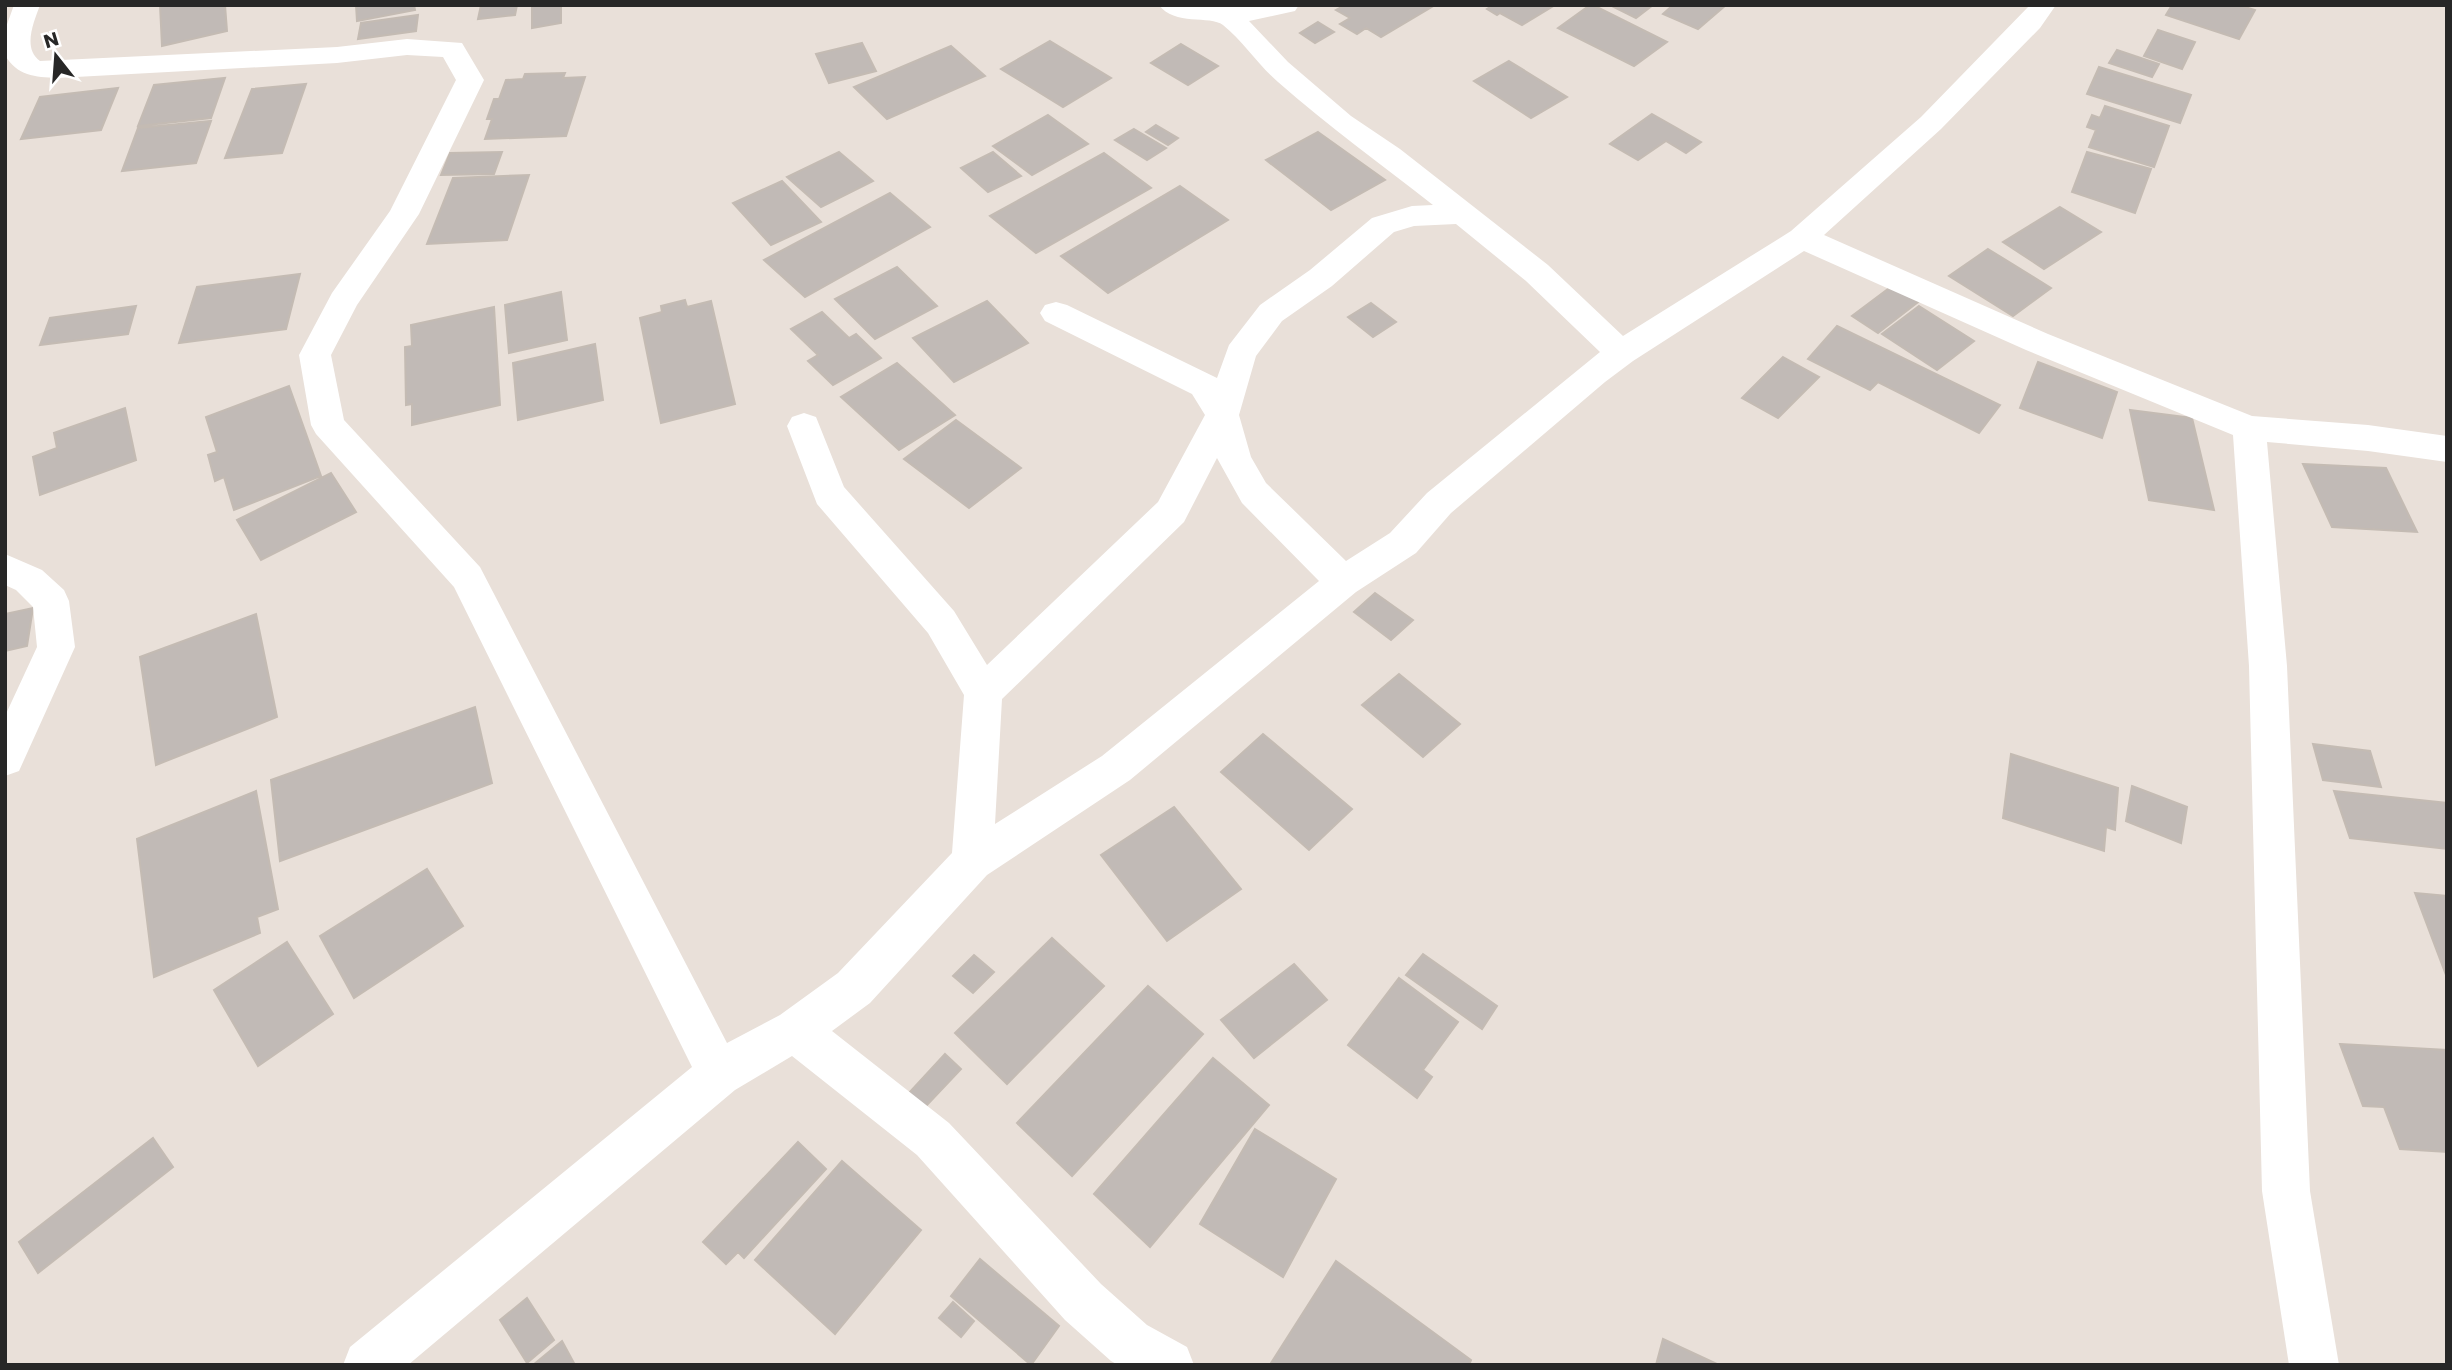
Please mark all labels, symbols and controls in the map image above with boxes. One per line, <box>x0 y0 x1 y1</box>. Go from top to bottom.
north arrow <box>21 21 91 91</box>
text: N <box>40 25 62 55</box>

